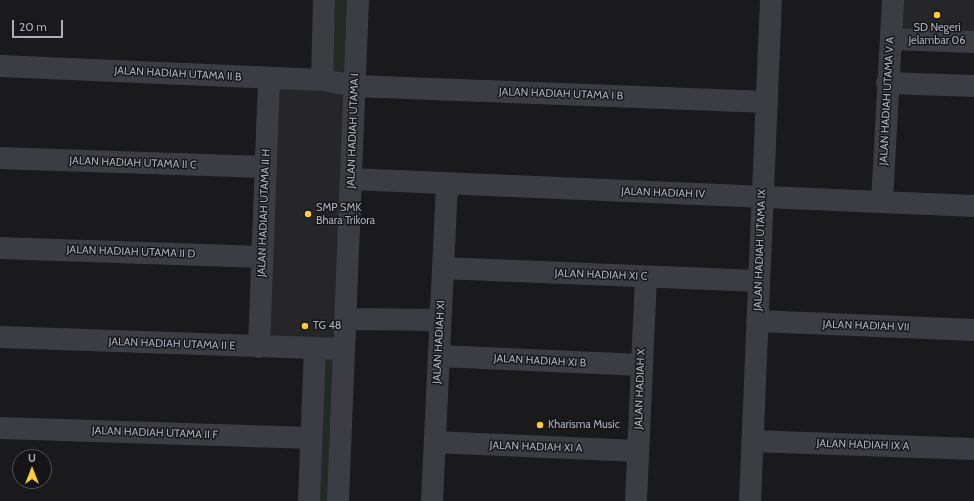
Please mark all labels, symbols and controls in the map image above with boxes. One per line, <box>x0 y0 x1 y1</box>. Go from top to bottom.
marker: SD Negeri Jelambar 06 <box>932 10 942 20</box>
scale bar <box>14 12 65 38</box>
text: 20 m <box>19 19 47 34</box>
place label: SD Negeri Jelambar 06 <box>908 21 966 47</box>
street label: JALAN HADIAH UTAMA V A <box>877 36 897 166</box>
street label: JALAN HADIAH UTAMA II B <box>114 64 242 84</box>
street label: JALAN HADIAH UTAMA I <box>344 73 362 189</box>
street label: JALAN HADIAH UTAMA I B <box>499 85 623 103</box>
street label: JALAN HADIAH UTAMA II H <box>255 149 273 277</box>
street label: JALAN HADIAH UTAMA II C <box>69 154 197 172</box>
street label: JALAN HADIAH IV <box>621 185 705 201</box>
street label: JALAN HADIAH UTAMA IX <box>751 189 769 311</box>
place label: SMP SMK Bhara Trikora <box>316 201 375 227</box>
marker: SMP SMK Bhara Trikora <box>303 209 313 219</box>
street label: JALAN HADIAH UTAMA II D <box>66 243 196 261</box>
street label: JALAN HADIAH XI C <box>554 267 648 283</box>
street label: JALAN HADIAH XI <box>430 300 448 384</box>
street label: JALAN HADIAH VII <box>822 318 910 334</box>
place label: TG 48 <box>313 319 341 333</box>
marker: TG 48 <box>300 321 310 331</box>
street label: JALAN HADIAH UTAMA II E <box>108 335 236 353</box>
street label: JALAN HADIAH X <box>632 348 648 430</box>
street label: JALAN HADIAH XI B <box>493 352 587 370</box>
place label: Kharisma Music <box>548 418 620 432</box>
marker: Kharisma Music <box>535 420 545 430</box>
street label: JALAN HADIAH UTAMA II F <box>92 424 218 442</box>
street label: JALAN HADIAH IX A <box>816 437 910 453</box>
street label: JALAN HADIAH XI A <box>489 439 583 455</box>
north arrow <box>12 449 52 489</box>
text: U <box>28 451 36 465</box>

